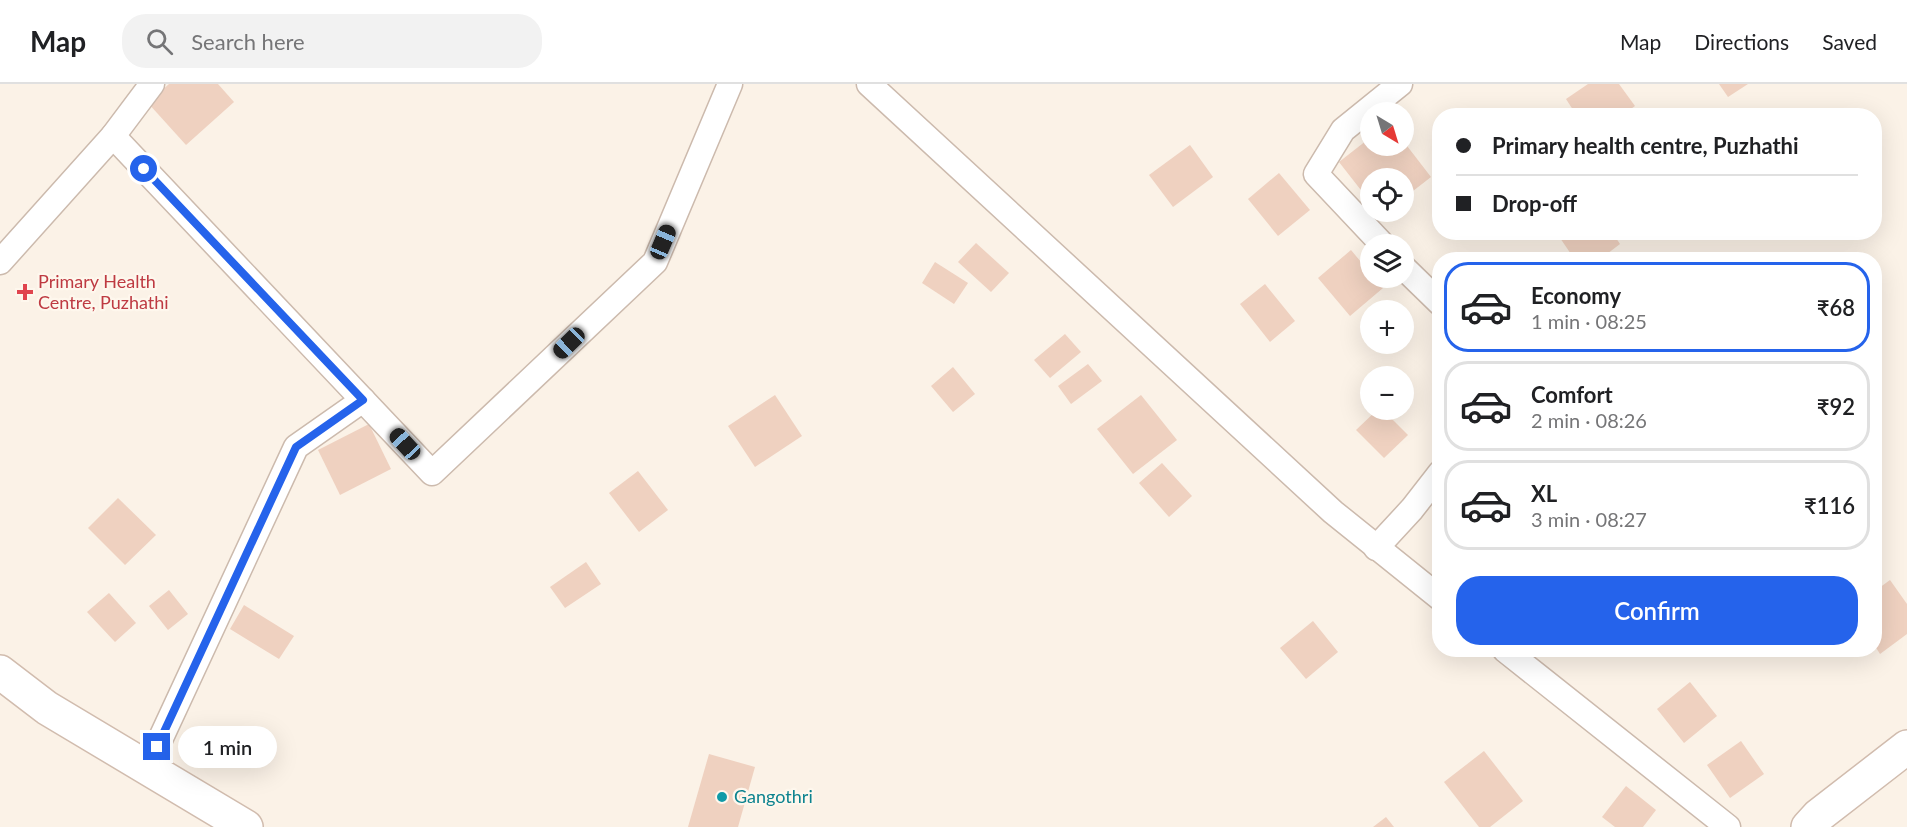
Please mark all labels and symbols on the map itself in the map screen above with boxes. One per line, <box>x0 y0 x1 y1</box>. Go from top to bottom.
north arrow <box>1360 102 1414 156</box>
route start <box>130 155 157 182</box>
car <box>648 222 678 262</box>
place label: Primary Health Centre, Puzhathi <box>38 270 169 313</box>
marker: Primary Health Centre, Puzhathi <box>16 283 34 301</box>
car <box>550 324 588 362</box>
car <box>386 425 424 463</box>
callout: 1 min <box>178 726 277 768</box>
route end <box>143 733 170 760</box>
place label: Gangothri <box>734 785 813 807</box>
marker: Gangothri <box>715 790 729 804</box>

